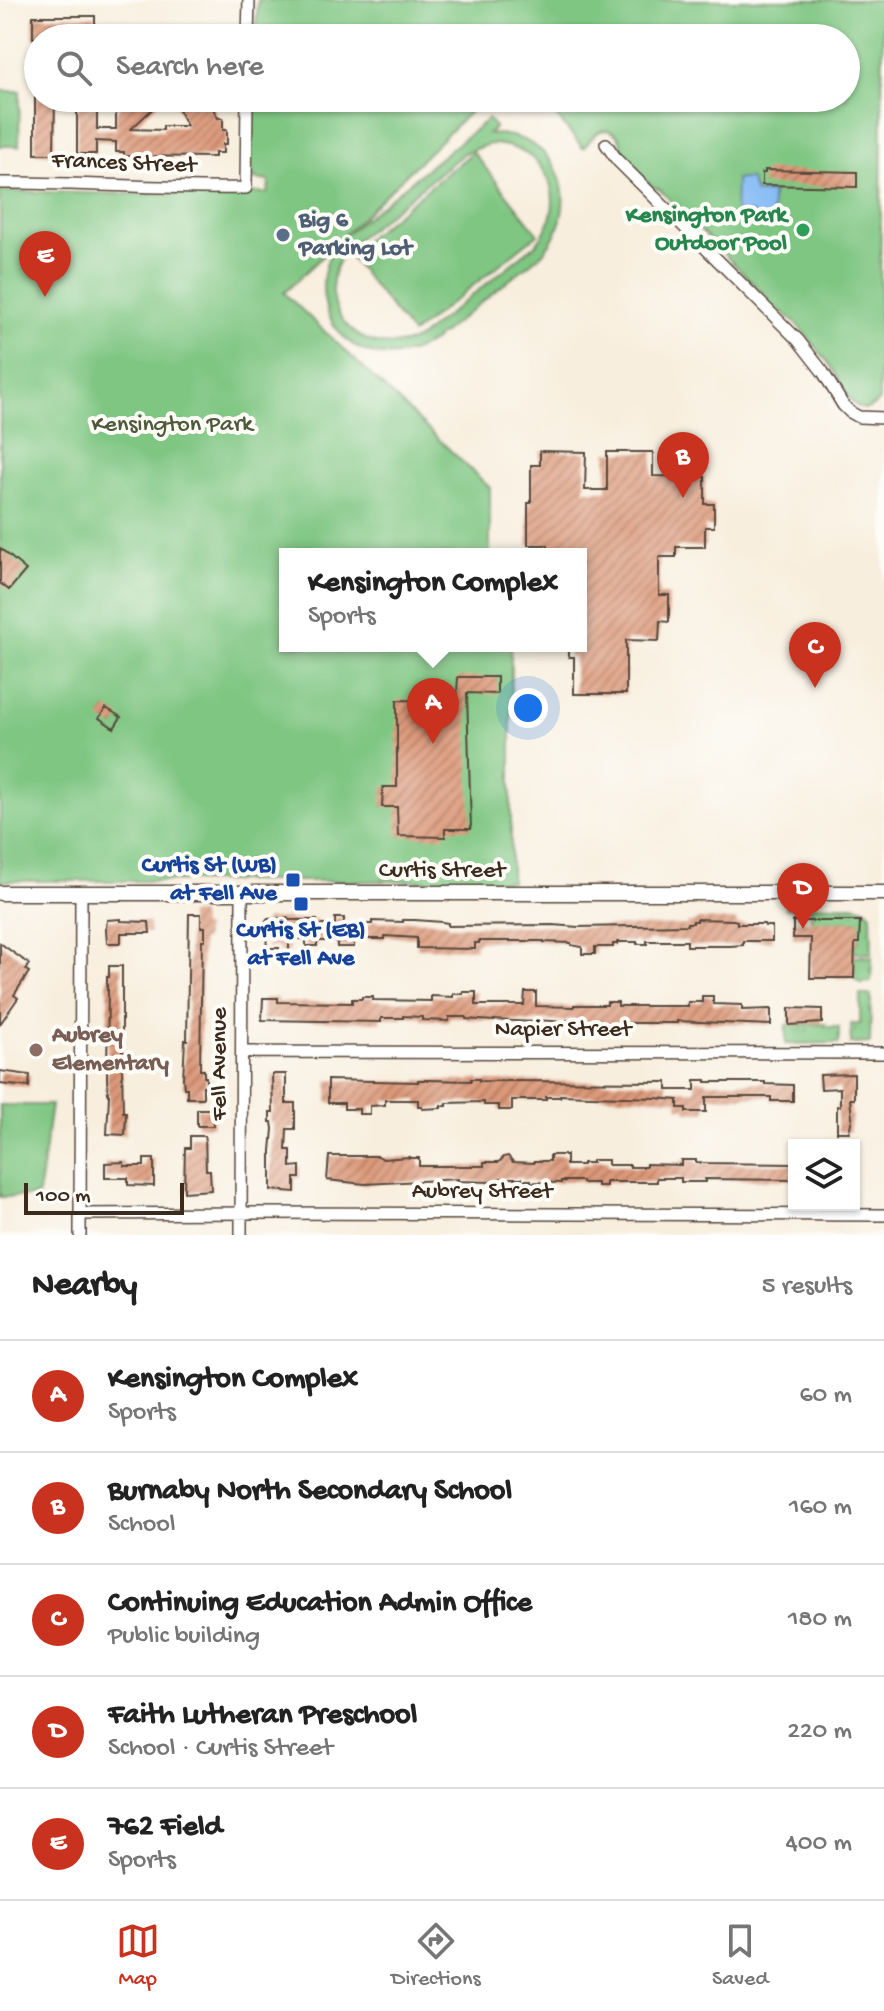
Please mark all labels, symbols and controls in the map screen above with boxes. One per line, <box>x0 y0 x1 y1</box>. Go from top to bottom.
search box <box>24 24 860 112</box>
icon: search <box>52 46 96 90</box>
text: Search here <box>116 51 264 86</box>
street label: Frances Street <box>50 147 199 181</box>
place label: Kensington Park Outdoor Pool <box>625 202 790 259</box>
place label: Big 6 Parking Lot <box>297 207 414 264</box>
marker: Kensington Park Outdoor Pool <box>794 221 812 239</box>
marker: Big 6 Parking Lot <box>274 226 292 244</box>
pin: E <box>19 231 71 297</box>
park label: Kensington Park <box>91 411 255 440</box>
pin: B <box>657 432 709 498</box>
popup <box>279 548 587 652</box>
text: Kensington Complex <box>308 567 558 602</box>
text: Sports <box>308 602 376 633</box>
pin: C <box>789 622 841 688</box>
pin: A <box>407 678 459 744</box>
your location <box>508 688 548 728</box>
place label: Curtis St (WB) at Fell Ave <box>142 852 279 909</box>
street label: Curtis Street <box>379 857 507 886</box>
pin: D <box>777 863 829 929</box>
marker: Curtis St (WB) at Fell Ave <box>284 871 302 889</box>
marker: Curtis St (EB) at Fell Ave <box>292 895 310 913</box>
place label: Curtis St (EB) at Fell Ave <box>236 917 366 974</box>
street label: Fell Avenue <box>206 1007 235 1122</box>
street label: Napier Street <box>495 1016 633 1045</box>
place label: Aubrey Elementary <box>51 1022 169 1079</box>
marker: Aubrey Elementary <box>27 1041 45 1059</box>
map controls <box>788 1139 860 1211</box>
button: layers <box>788 1139 860 1211</box>
street label: Aubrey Street <box>412 1178 554 1207</box>
scale bar <box>24 1179 184 1215</box>
text: 100 m <box>36 1184 91 1210</box>
text: Nearby <box>32 1267 137 1307</box>
text: 5 results <box>762 1272 852 1303</box>
text: Kensington Complex <box>108 1363 358 1398</box>
text: A <box>50 1381 66 1412</box>
text: 60 m <box>799 1381 852 1412</box>
text: Sports <box>108 1398 176 1429</box>
text: Burnaby North Secondary School <box>108 1475 512 1510</box>
text: B <box>51 1493 65 1524</box>
text: 160 m <box>789 1493 852 1524</box>
text: School <box>108 1510 176 1541</box>
text: Continuing Education Admin Office <box>108 1587 532 1622</box>
text: C <box>51 1605 65 1636</box>
text: 180 m <box>788 1605 852 1636</box>
text: Public building <box>108 1622 260 1653</box>
text: Faith Lutheran Preschool <box>108 1699 417 1734</box>
text: D <box>50 1717 66 1748</box>
text: 220 m <box>787 1717 852 1748</box>
text: School · Curtis Street <box>108 1734 333 1765</box>
text: 762 Field <box>108 1811 222 1846</box>
text: E <box>50 1829 66 1860</box>
text: 400 m <box>786 1829 852 1860</box>
text: Sports <box>108 1846 176 1877</box>
tab: Map <box>116 1919 160 1993</box>
tab: Directions <box>391 1919 481 1993</box>
tab: Saved <box>712 1919 768 1993</box>

